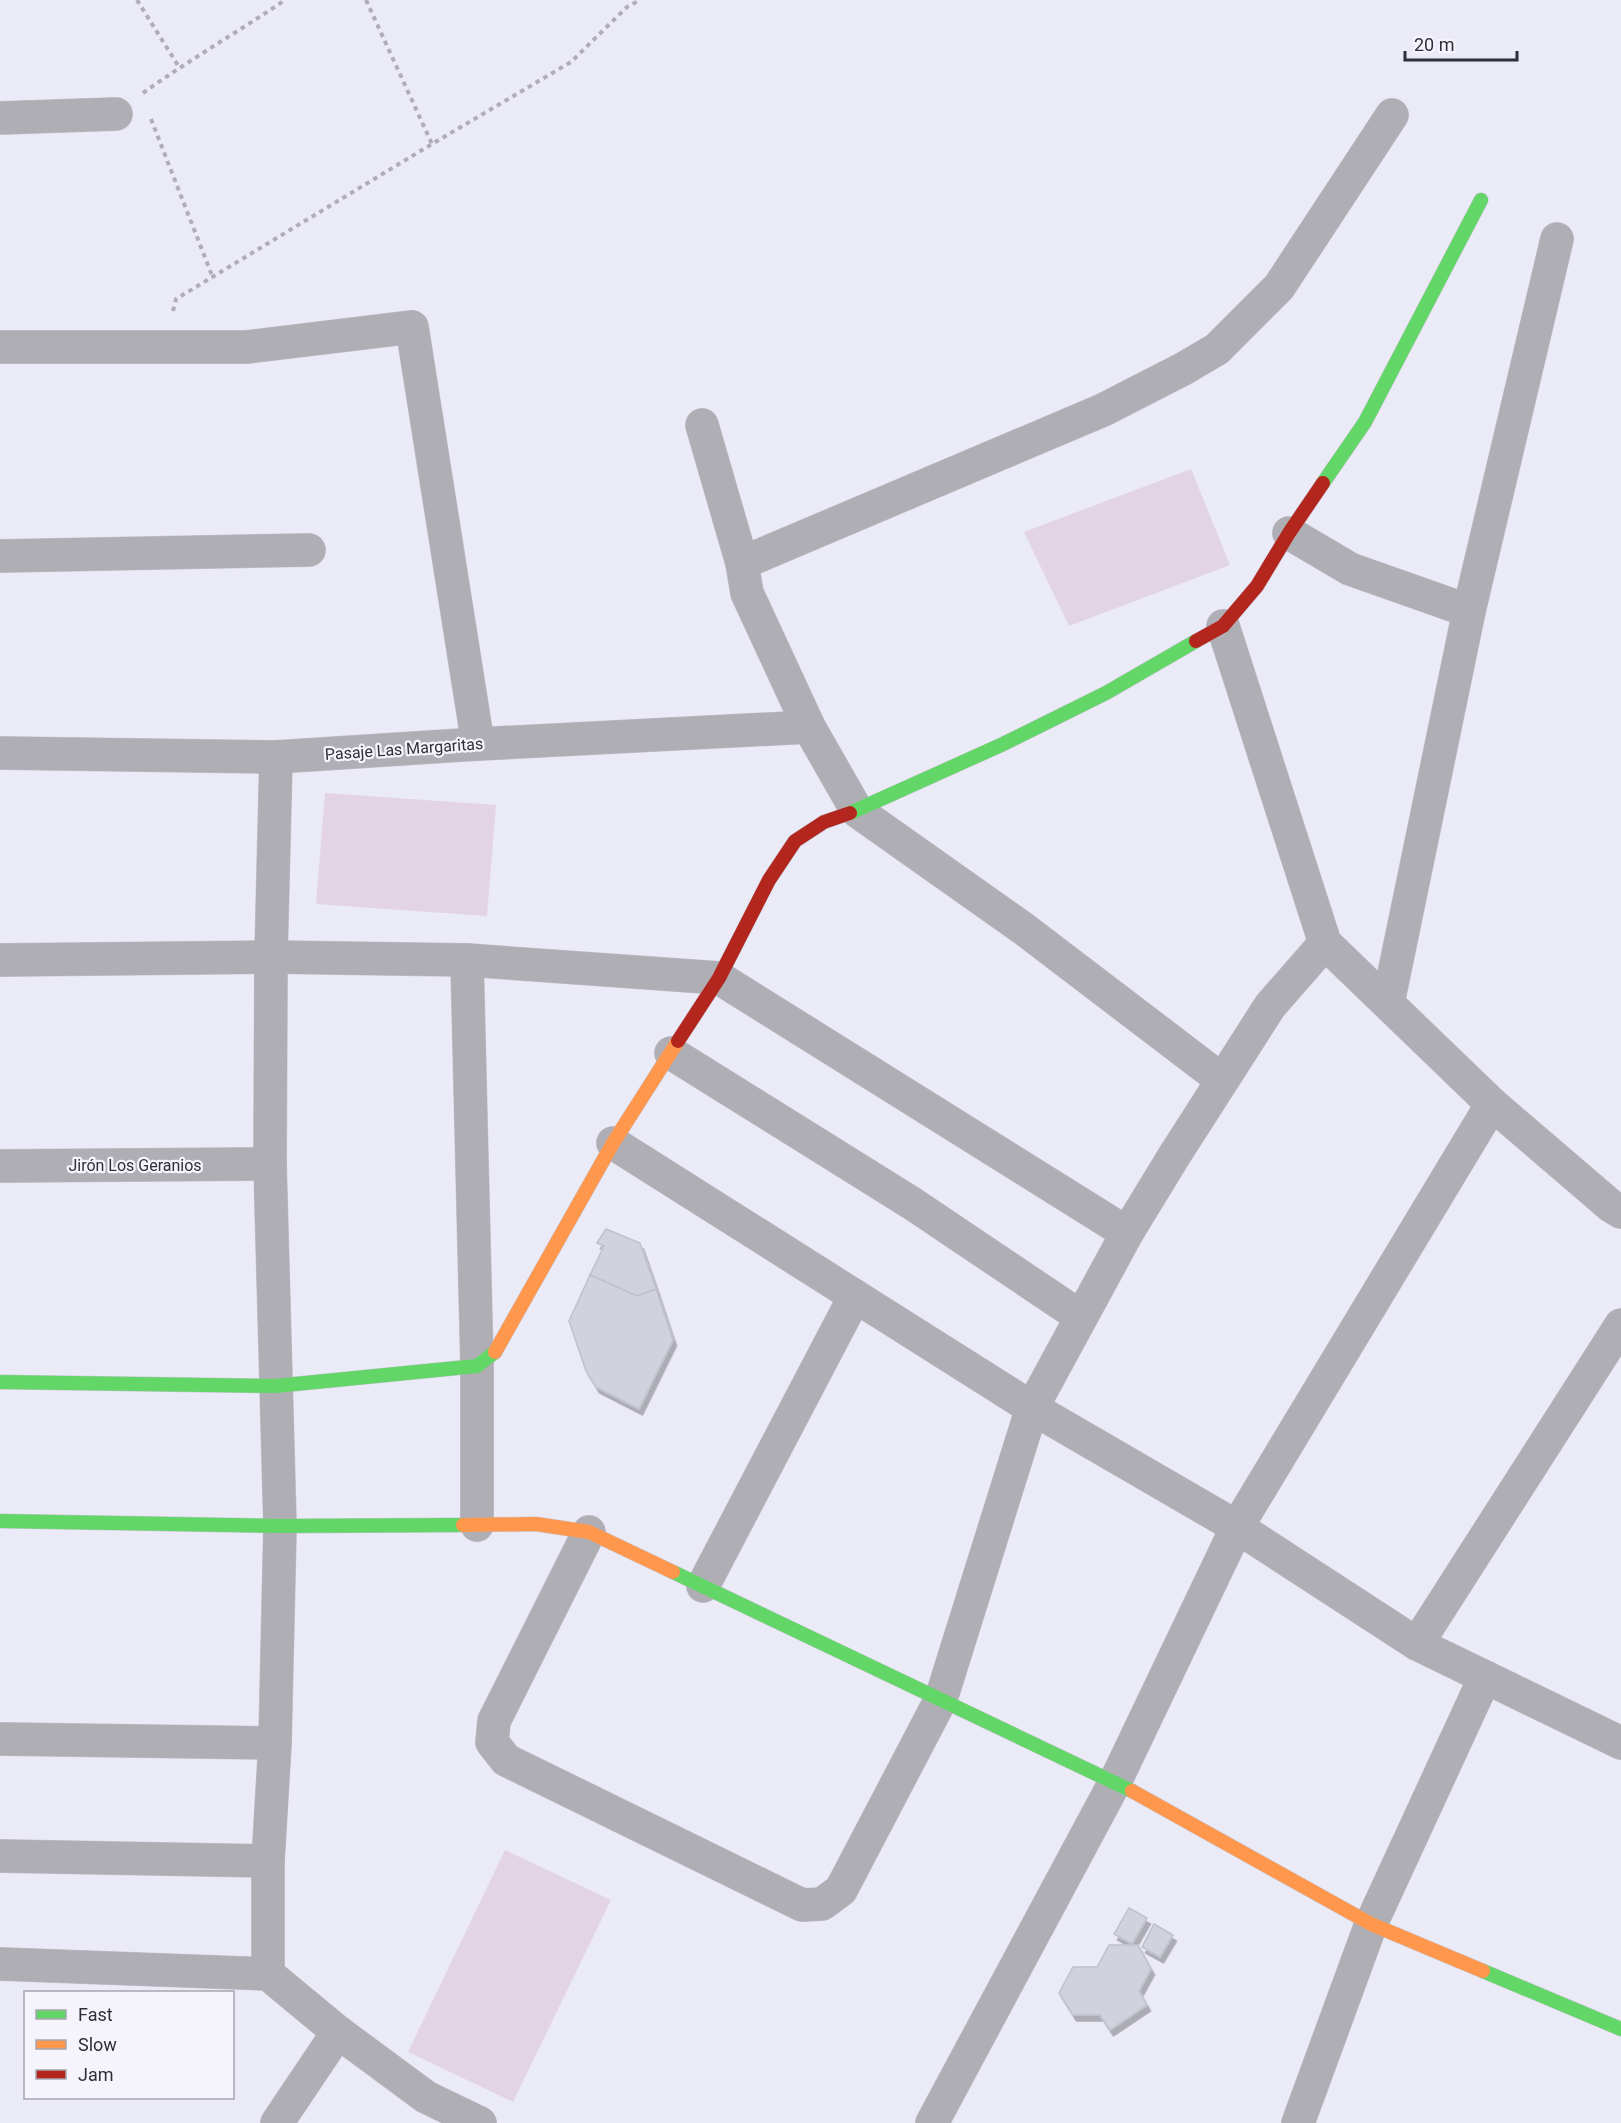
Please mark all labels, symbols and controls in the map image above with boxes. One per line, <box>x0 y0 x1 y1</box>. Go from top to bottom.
scale bar <box>1405 24 1518 62</box>
text: 20 m <box>1414 34 1454 55</box>
street label: Pasaje Las Margaritas <box>324 734 484 764</box>
street label: Jirón Los Geranios <box>68 1156 202 1175</box>
legend <box>24 1991 234 2099</box>
text: Fast <box>78 2004 113 2025</box>
text: Slow <box>78 2034 117 2055</box>
text: Jam <box>78 2064 114 2085</box>

